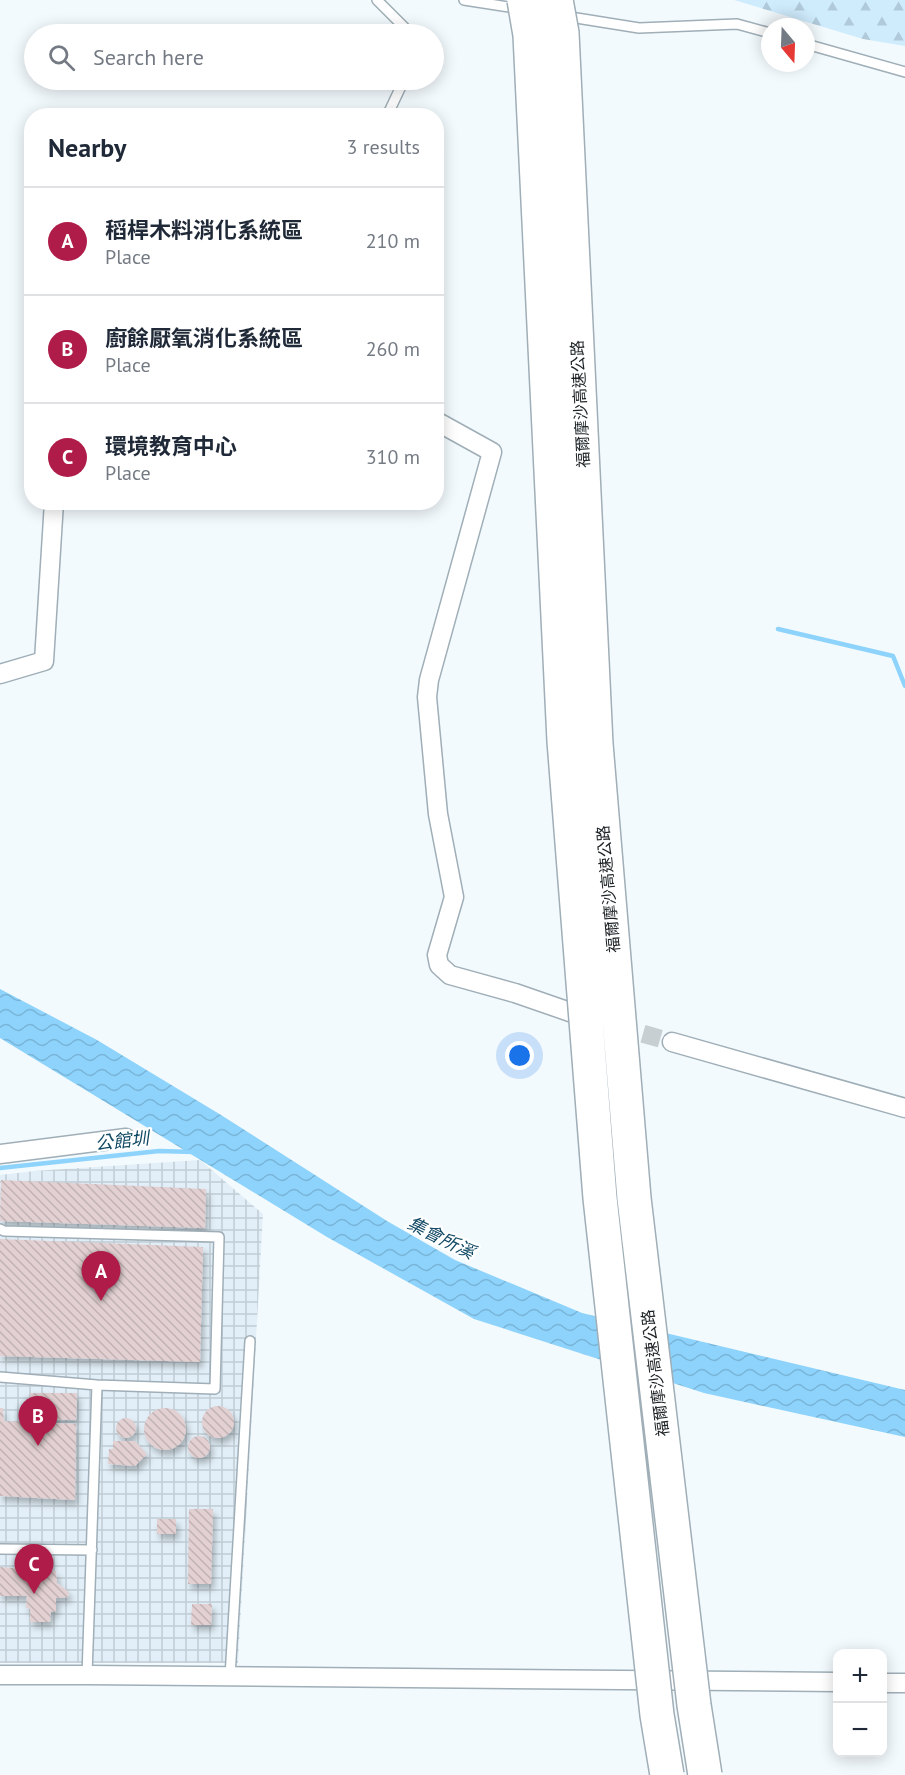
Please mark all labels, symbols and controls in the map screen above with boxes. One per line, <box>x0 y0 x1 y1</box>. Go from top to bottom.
north arrow <box>761 18 815 72</box>
search box <box>24 24 444 90</box>
icon: search <box>45 41 78 74</box>
text: Search here <box>93 43 204 71</box>
text: Nearby <box>48 131 126 164</box>
text: 3 results <box>347 134 420 160</box>
text: 稻桿木料消化系統區 <box>105 216 303 244</box>
text: A <box>61 228 74 254</box>
text: 210 m <box>366 228 420 254</box>
text: Place <box>105 244 151 270</box>
text: 廚餘厭氧消化系統區 <box>105 324 303 352</box>
text: B <box>62 336 73 362</box>
text: 260 m <box>366 336 420 362</box>
street label: 福爾摩沙高速公路 <box>567 340 593 468</box>
text: Place <box>105 352 151 378</box>
text: 環境教育中心 <box>105 432 237 460</box>
text: C <box>62 444 73 470</box>
text: 310 m <box>366 444 420 470</box>
text: Place <box>105 460 151 486</box>
street label: 福爾摩沙高速公路 <box>592 824 624 954</box>
your location <box>505 1041 534 1070</box>
water label: 公館圳 <box>94 1126 153 1155</box>
water label: 集會所溪 <box>404 1211 481 1265</box>
pin: A <box>82 1252 120 1301</box>
street label: 福爾摩沙高速公路 <box>637 1308 673 1438</box>
pin: B <box>18 1396 57 1446</box>
pin: C <box>15 1544 54 1594</box>
map controls <box>833 1649 887 1757</box>
button: + <box>833 1649 887 1703</box>
button: − <box>833 1703 887 1757</box>

